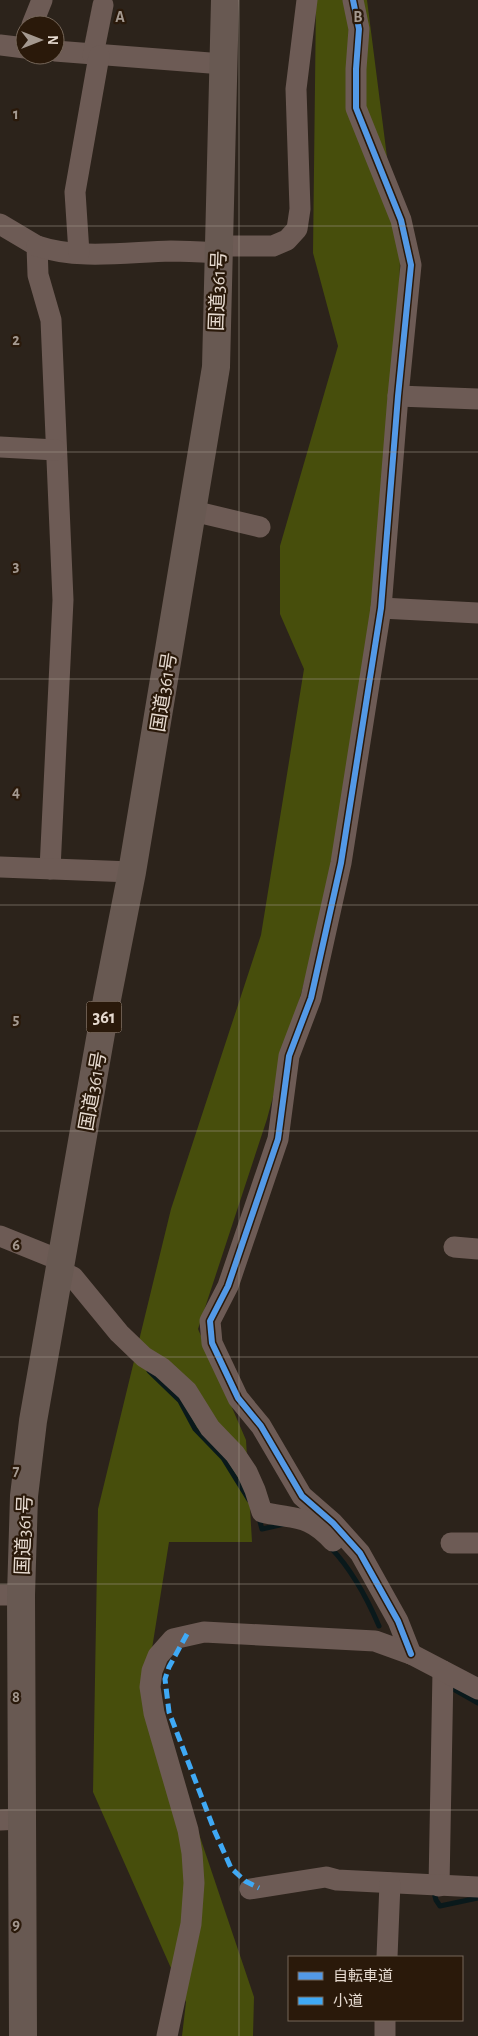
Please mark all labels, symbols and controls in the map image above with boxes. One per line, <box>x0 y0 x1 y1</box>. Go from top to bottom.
text: A <box>115 9 125 25</box>
text: B <box>353 9 363 25</box>
north arrow <box>15 15 65 65</box>
text: N <box>45 35 59 45</box>
text: 1 <box>13 106 19 122</box>
street label: 国道361号 <box>207 251 229 332</box>
text: 2 <box>12 332 20 348</box>
text: 3 <box>13 558 20 574</box>
street label: 国道361号 <box>148 651 180 733</box>
text: 4 <box>12 784 20 800</box>
road number: 361 <box>86 1002 122 1032</box>
text: 5 <box>13 1011 20 1027</box>
street label: 国道361号 <box>76 1050 110 1132</box>
text: 6 <box>12 1237 20 1253</box>
text: 7 <box>13 1463 20 1479</box>
street label: 国道361号 <box>13 1495 35 1576</box>
text: 8 <box>12 1689 20 1705</box>
text: 9 <box>12 1916 20 1932</box>
legend <box>288 1956 463 2021</box>
text: 自転車道 <box>333 1968 393 1984</box>
text: 小道 <box>333 1993 363 2009</box>

